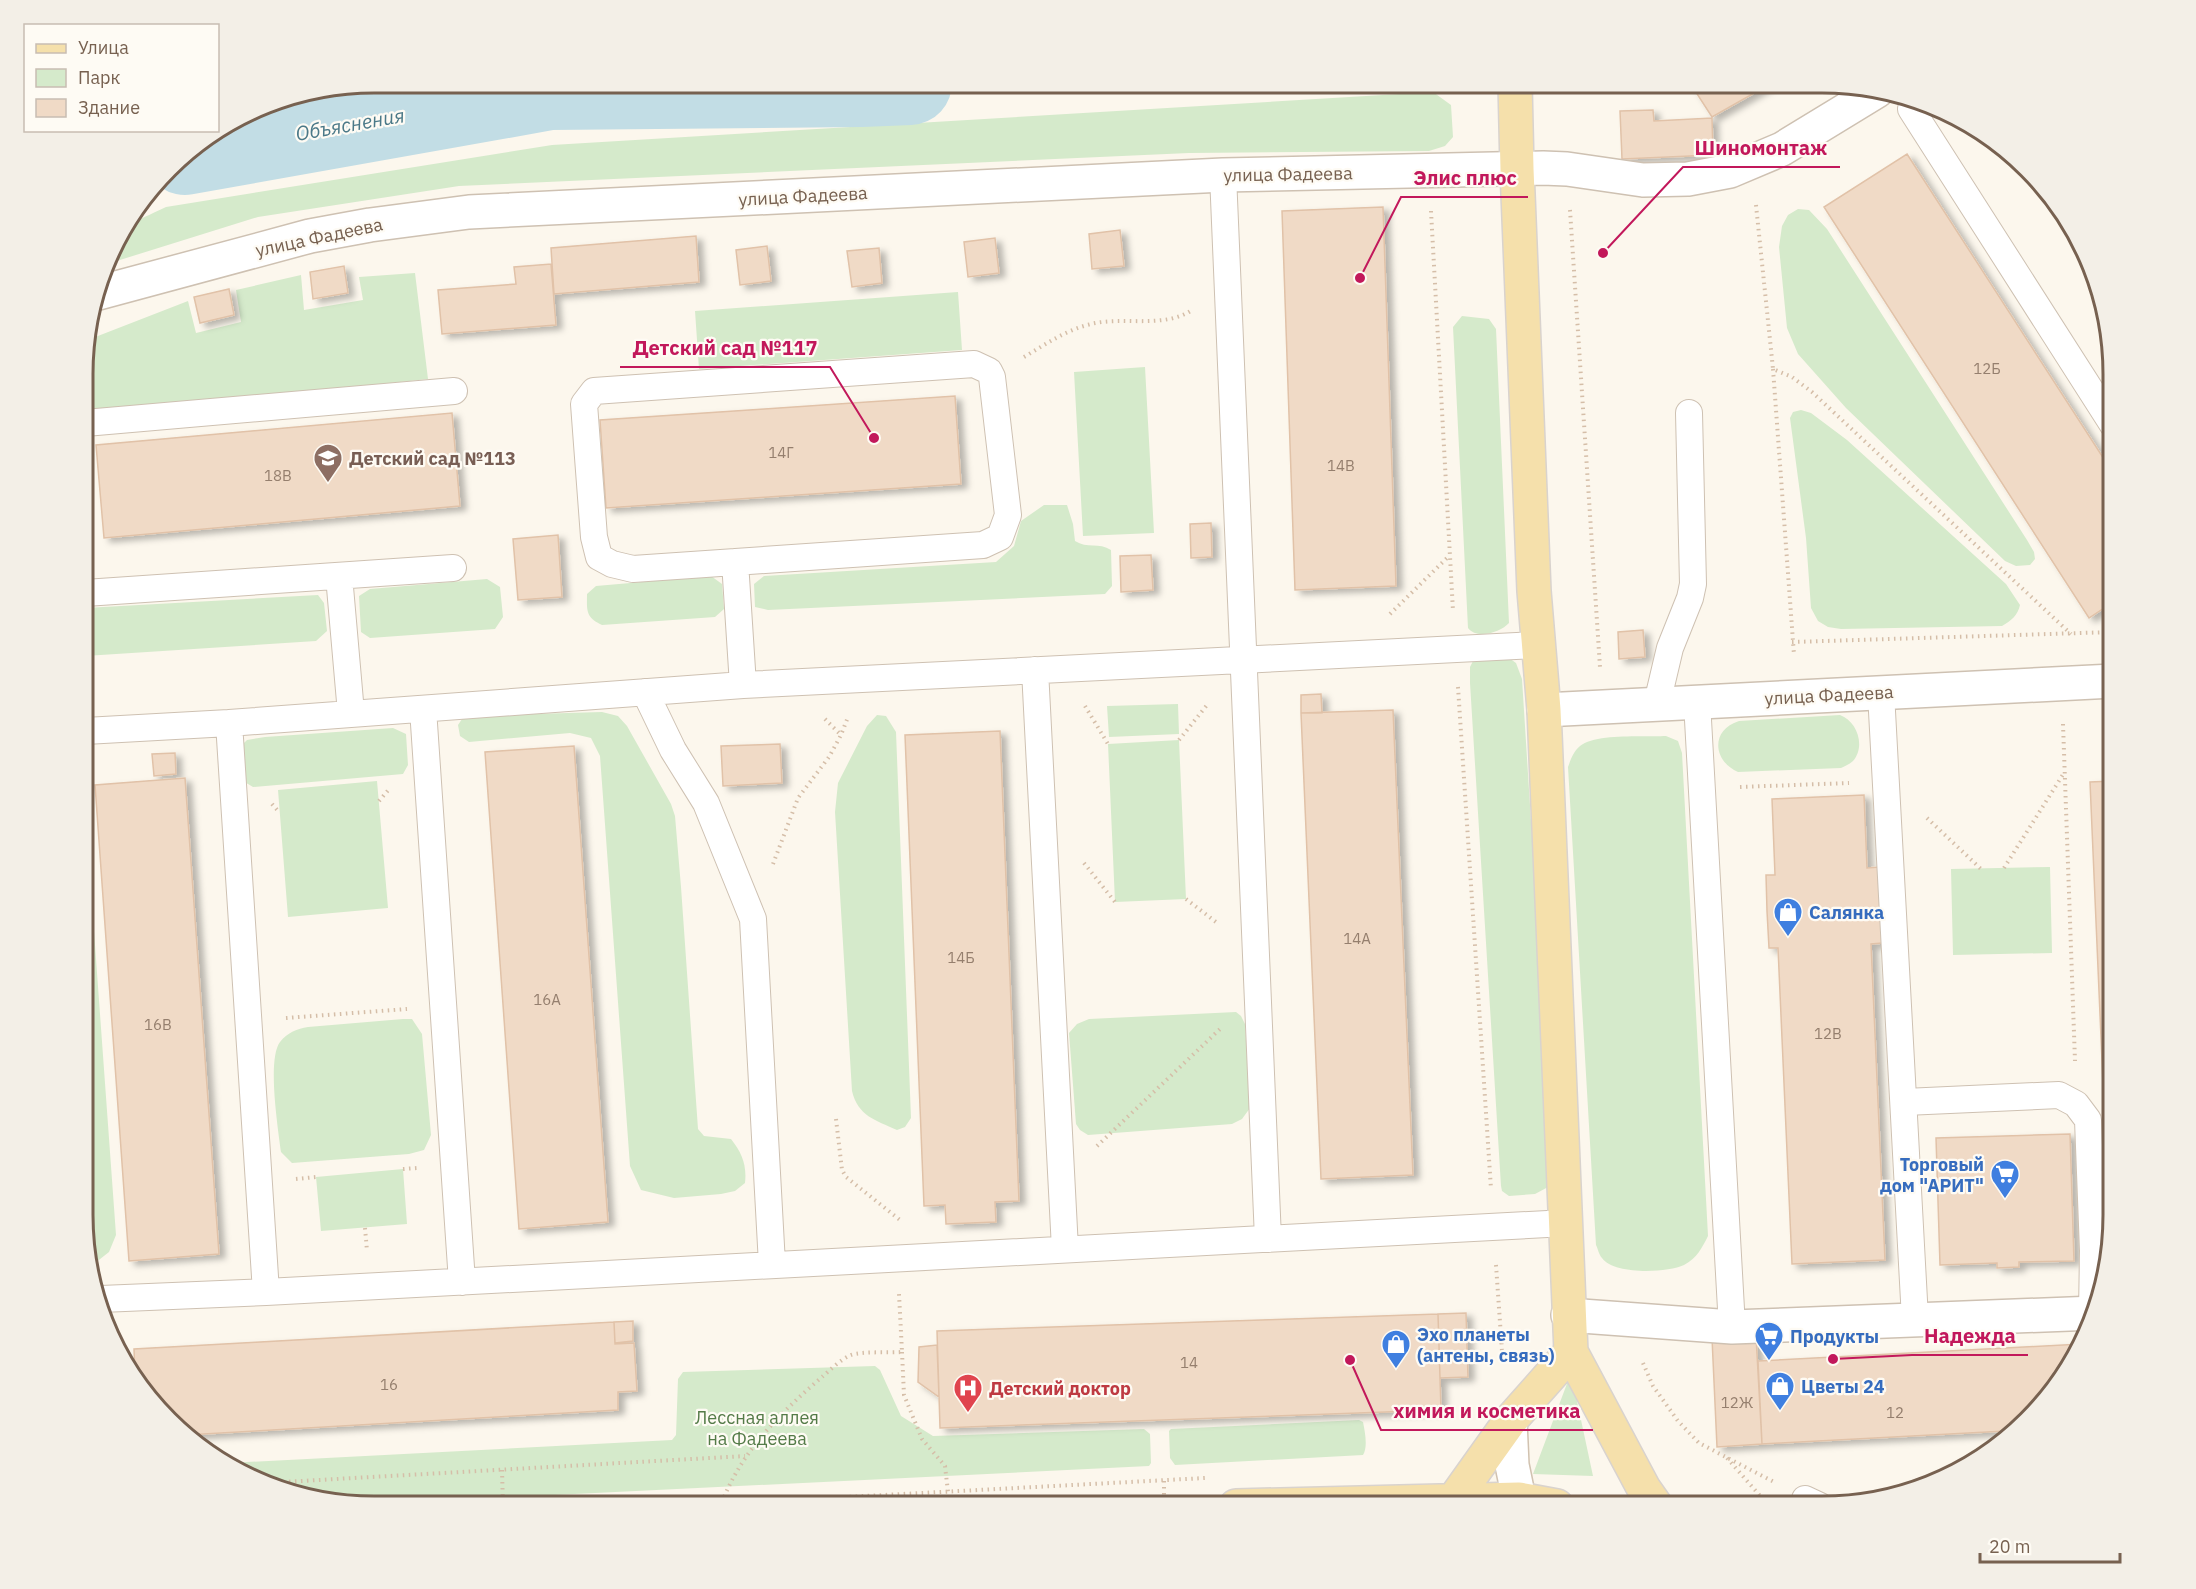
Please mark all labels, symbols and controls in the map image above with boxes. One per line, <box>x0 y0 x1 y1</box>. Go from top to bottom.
legend <box>24 24 219 132</box>
text: Улица <box>78 36 129 59</box>
text: Парк <box>78 66 121 89</box>
text: Здание <box>78 96 140 119</box>
water label: Объяснения <box>293 101 407 147</box>
callout: Шиномонтаж <box>1683 129 1840 167</box>
text: Шиномонтаж <box>1695 134 1827 161</box>
callout: Элис плюс <box>1401 159 1528 197</box>
street label: улица Фадеева <box>1223 161 1353 187</box>
text: Элис плюс <box>1413 164 1517 191</box>
street label: улица Фадеева <box>738 181 869 211</box>
street label: улица Фадеева <box>253 212 385 262</box>
callout: Детский сад №117 <box>620 329 830 367</box>
text: Детский сад №117 <box>632 334 818 361</box>
house number: 12Б <box>1973 359 2001 378</box>
school or university icon: Детский сад №113 <box>312 442 344 484</box>
house number: 14Г <box>768 443 794 462</box>
place label: Детский сад №113 <box>349 447 516 470</box>
house number: 14В <box>1327 456 1355 475</box>
house number: 18В <box>264 466 292 485</box>
street label: улица Фадеева <box>1764 680 1895 710</box>
shop icon: Салянка <box>1772 896 1804 938</box>
place label: Салянка <box>1809 901 1884 924</box>
house number: 14А <box>1343 929 1371 948</box>
house number: 14Б <box>947 948 975 967</box>
house number: 16А <box>533 990 561 1009</box>
house number: 16В <box>144 1015 172 1034</box>
house number: 12В <box>1814 1024 1842 1043</box>
place label: Торговый дом "АРИТ" <box>1880 1153 1984 1197</box>
supermarket icon: Торговый дом "АРИТ" <box>1989 1158 2021 1200</box>
callout: Надежда <box>1912 1317 2028 1355</box>
supermarket icon: Продукты <box>1753 1320 1785 1362</box>
text: Надежда <box>1924 1322 2016 1349</box>
place label: Эхо планеты (антены, связь) <box>1417 1323 1555 1367</box>
place label: Продукты <box>1790 1325 1879 1348</box>
shop icon: Эхо планеты (антены, связь) <box>1380 1328 1412 1370</box>
house number: 14 <box>1180 1353 1198 1372</box>
shop icon: Цветы 24 <box>1764 1370 1796 1412</box>
hospital icon: Детский доктор <box>952 1372 984 1414</box>
house number: 16 <box>380 1375 398 1394</box>
place label: Цветы 24 <box>1801 1375 1885 1398</box>
place label: Детский доктор <box>989 1377 1131 1400</box>
callout: химия и косметика <box>1381 1392 1593 1430</box>
house number: 12Ж <box>1721 1393 1754 1412</box>
text: химия и косметика <box>1393 1397 1581 1424</box>
house number: 12 <box>1886 1403 1904 1422</box>
park label: Лессная аллея на Фадеева <box>695 1406 819 1450</box>
scale bar <box>1980 1526 2120 1564</box>
text: 20 m <box>1989 1535 2031 1558</box>

